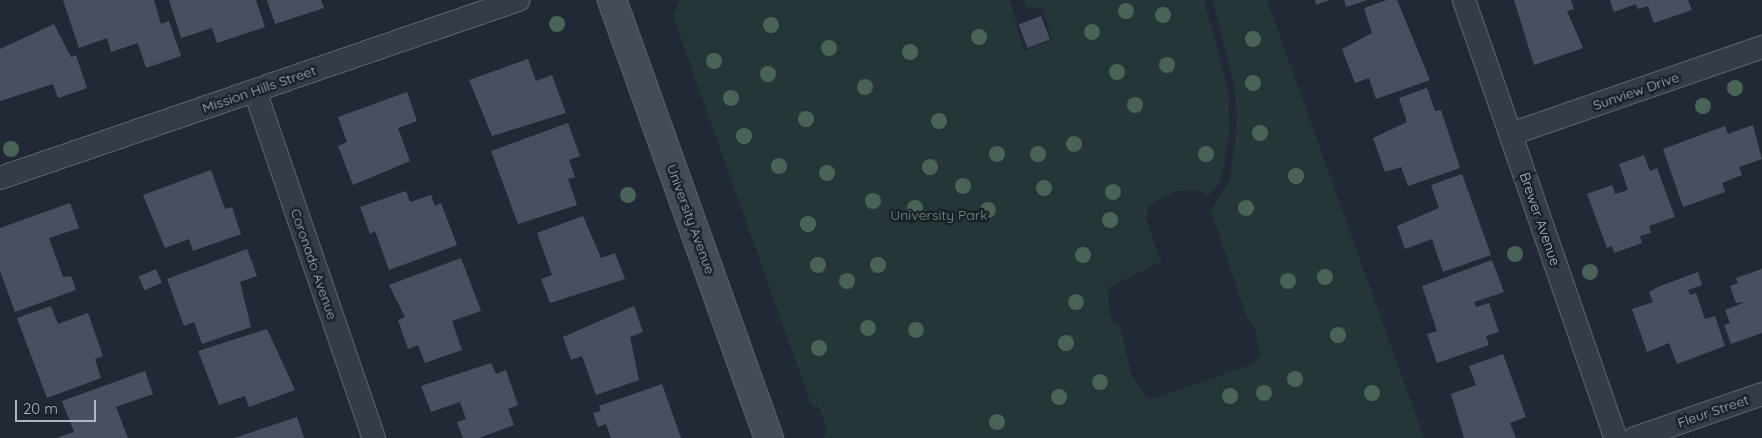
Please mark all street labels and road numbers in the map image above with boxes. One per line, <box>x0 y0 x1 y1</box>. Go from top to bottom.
street label: Mission Hills Street <box>200 62 318 116</box>
street label: Sunview Drive <box>1591 68 1681 114</box>
street label: University Avenue <box>663 162 719 276</box>
street label: Brewer Avenue <box>1516 170 1564 268</box>
street label: Coronado Avenue <box>287 206 341 322</box>
street label: Fleur Street <box>1675 391 1751 431</box>

